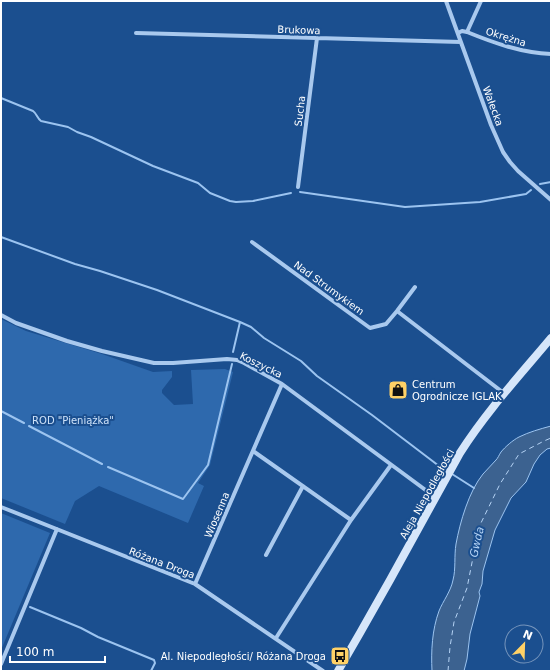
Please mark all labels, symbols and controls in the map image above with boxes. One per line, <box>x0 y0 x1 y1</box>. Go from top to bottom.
street label: Brukowa <box>277 24 321 36</box>
street label: Okrężna <box>484 26 528 48</box>
street label: Wałecka <box>481 85 505 127</box>
street label: Sucha <box>293 95 307 127</box>
street label: Nad Strumykiem <box>292 259 366 317</box>
street label: Koszycka <box>238 350 284 380</box>
shop icon: Centrum Ogrodnicze IGLAK <box>387 379 409 401</box>
place label: Centrum Ogrodnicze IGLAK <box>412 379 502 402</box>
park label: ROD "Pieniążka" <box>32 415 114 426</box>
street label: Aleja Niepodległości <box>398 447 456 541</box>
street label: Wiosenna <box>202 490 232 540</box>
water label: Gwda <box>467 525 487 559</box>
street label: Różana Droga <box>127 545 197 581</box>
north arrow <box>504 624 544 664</box>
text: N <box>521 627 534 643</box>
scale bar <box>10 638 105 664</box>
text: 100 m <box>16 645 54 659</box>
bus stop icon: Al. Niepodległości/ Różana Droga <box>329 645 351 667</box>
place label: Al. Niepodległości/ Różana Droga <box>161 651 326 662</box>

